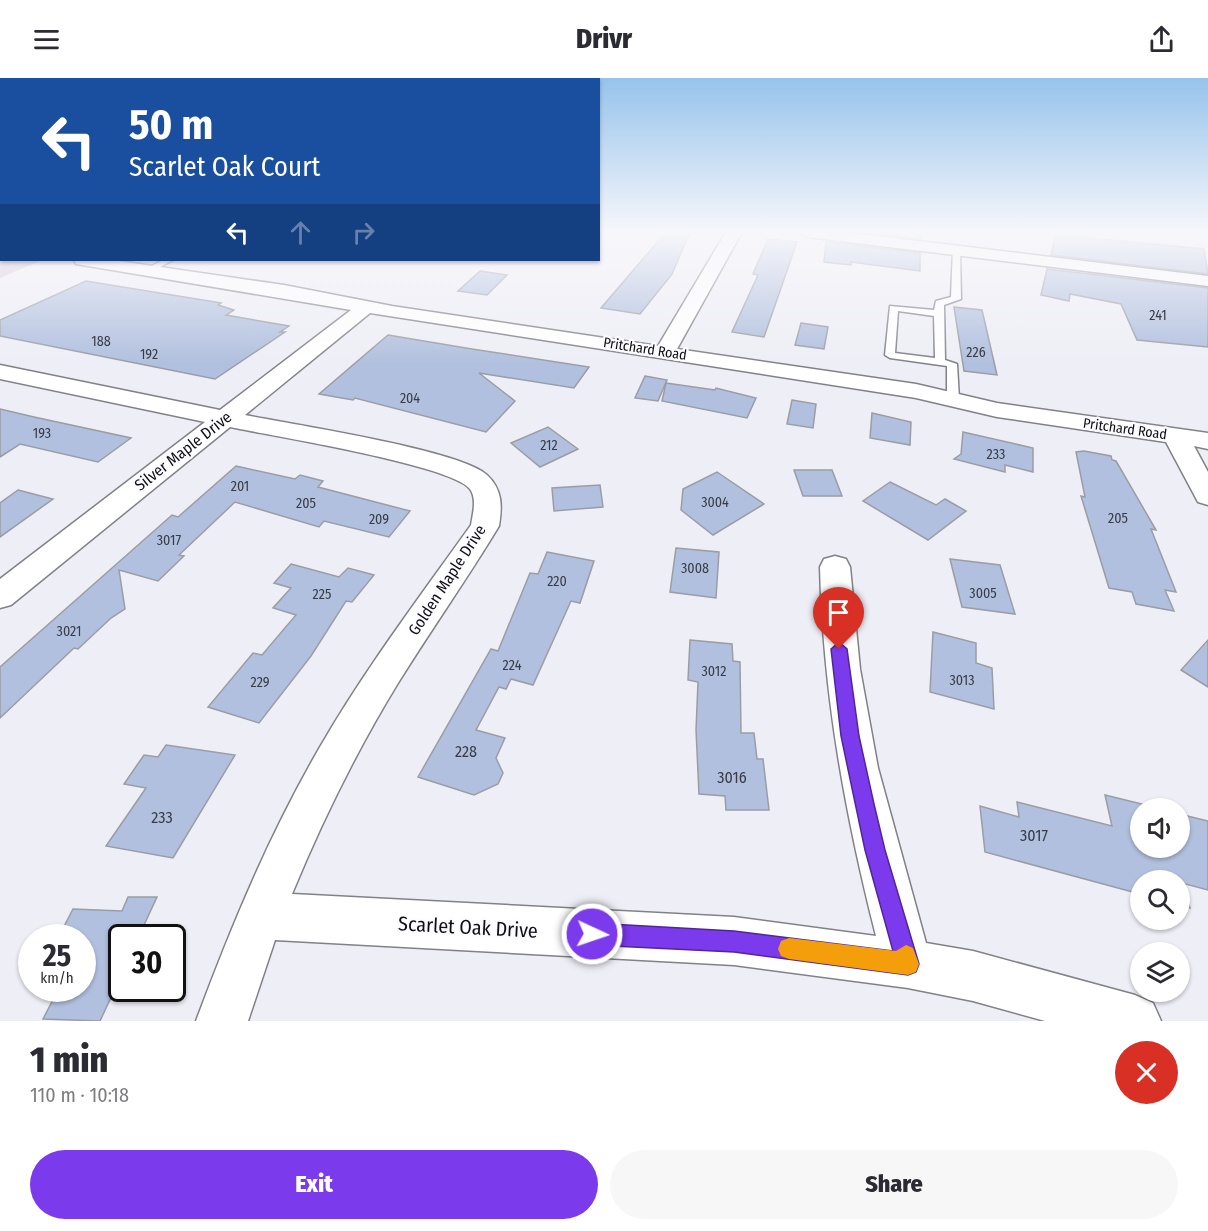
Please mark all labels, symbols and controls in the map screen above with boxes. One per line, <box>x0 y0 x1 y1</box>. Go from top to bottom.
icon: menu <box>30 23 63 56</box>
text: Drivr <box>576 23 632 55</box>
icon: share <box>1145 23 1178 56</box>
text: 50 m <box>129 100 213 150</box>
icon: left <box>30 102 108 180</box>
text: Scarlet Oak Court <box>129 151 320 183</box>
icon: left <box>221 216 254 249</box>
icon: ahead <box>284 216 317 249</box>
icon: right <box>347 216 380 249</box>
house number: 241 <box>1149 307 1167 324</box>
house number: 188 <box>91 333 111 350</box>
street label: Pritchard Road <box>602 334 688 364</box>
house number: 226 <box>966 344 986 361</box>
house number: 192 <box>140 346 158 363</box>
house number: 204 <box>400 390 420 407</box>
street label: Silver Maple Drive <box>131 407 235 495</box>
street label: Pritchard Road <box>1082 415 1168 443</box>
house number: 193 <box>33 425 51 442</box>
house number: 212 <box>540 437 558 454</box>
house number: 233 <box>987 446 1005 463</box>
house number: 201 <box>231 478 249 495</box>
house number: 3004 <box>701 494 729 511</box>
house number: 205 <box>296 495 316 512</box>
house number: 205 <box>1108 510 1128 527</box>
house number: 209 <box>369 511 389 528</box>
street label: Golden Maple Drive <box>404 521 490 639</box>
house number: 3017 <box>157 532 182 549</box>
house number: 3008 <box>681 560 709 577</box>
house number: 220 <box>547 573 567 590</box>
house number: 3005 <box>969 585 997 602</box>
house number: 225 <box>313 586 331 603</box>
pin <box>813 587 864 649</box>
icon: arrive <box>822 596 855 629</box>
house number: 3021 <box>57 623 81 640</box>
house number: 224 <box>503 657 522 674</box>
house number: 3012 <box>702 663 726 680</box>
house number: 3013 <box>949 672 975 689</box>
house number: 229 <box>250 674 270 691</box>
house number: 228 <box>455 742 477 761</box>
house number: 3016 <box>717 768 747 787</box>
map controls <box>1130 798 1190 1002</box>
button: sound <box>1130 798 1190 858</box>
house number: 233 <box>151 808 173 827</box>
house number: 3017 <box>1020 826 1048 845</box>
button: search <box>1130 870 1190 930</box>
position arrow <box>560 902 624 966</box>
street label: Scarlet Oak Drive <box>398 911 538 943</box>
speed limit sign: 30 <box>108 924 186 1002</box>
text: 25 <box>43 938 71 974</box>
button: layers <box>1130 942 1190 1002</box>
text: km/h <box>40 969 74 987</box>
text: 1 min <box>30 1038 108 1082</box>
button: close <box>1115 1041 1178 1104</box>
text: 110 m · 10:18 <box>30 1083 129 1107</box>
button: Exit <box>30 1150 598 1219</box>
button: Share <box>610 1150 1178 1219</box>

